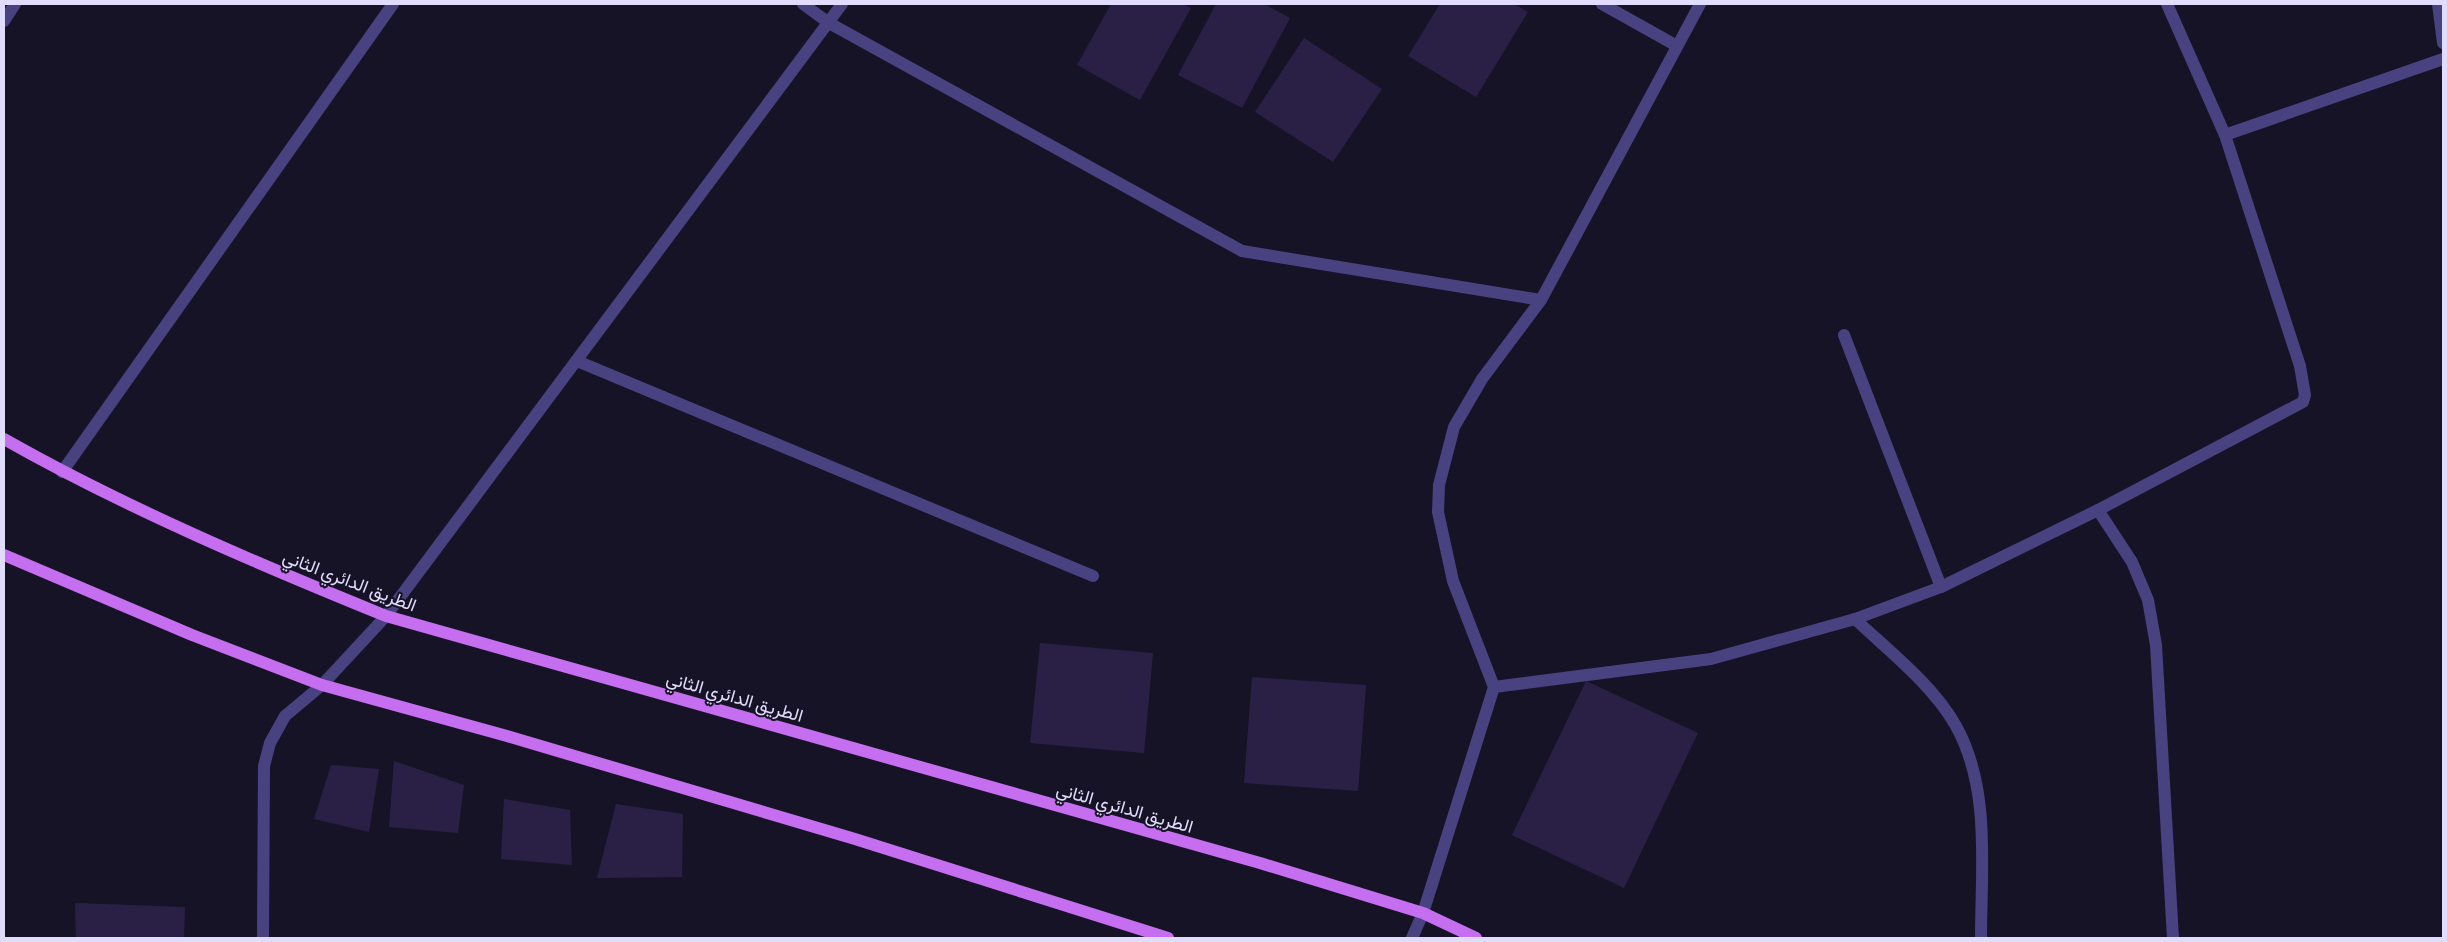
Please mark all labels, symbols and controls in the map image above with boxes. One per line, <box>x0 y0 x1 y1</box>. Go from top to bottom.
street label: الطريق الدائري الثاني <box>278 543 420 620</box>
street label: الطريق الدائري الثاني <box>663 665 806 731</box>
street label: الطريق الدائري الثاني <box>1053 776 1196 842</box>

